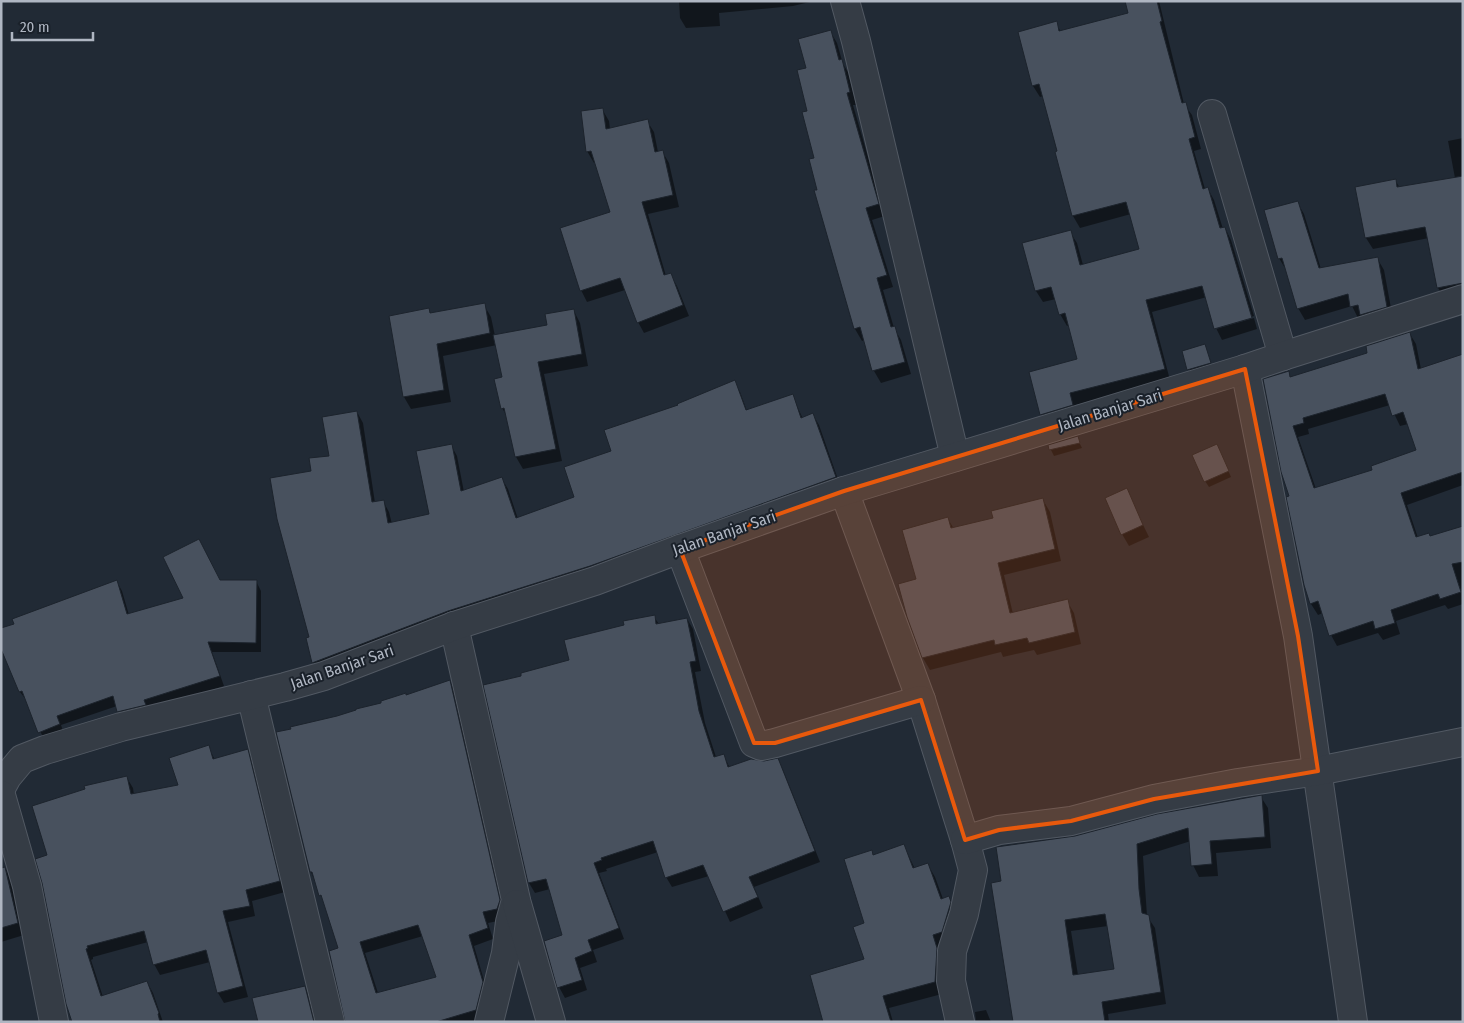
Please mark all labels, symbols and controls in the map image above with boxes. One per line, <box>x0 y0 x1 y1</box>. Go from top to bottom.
scale bar <box>12 10 94 42</box>
text: 20 m <box>20 18 50 36</box>
street label: Jalan Banjar Sari <box>1056 385 1164 435</box>
street label: Jalan Banjar Sari <box>670 506 778 560</box>
street label: Jalan Banjar Sari <box>288 640 396 694</box>

